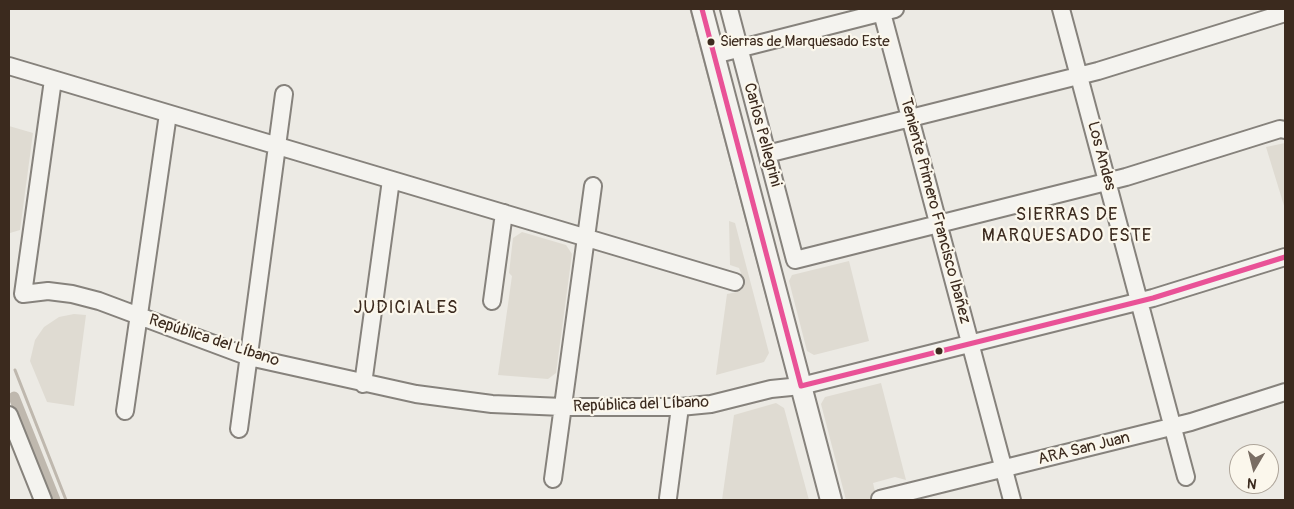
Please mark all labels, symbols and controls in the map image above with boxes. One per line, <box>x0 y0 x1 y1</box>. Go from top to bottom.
place label: Sierras de Marquesado Este <box>720 33 890 51</box>
marker: Sierras de Marquesado Este <box>706 37 716 47</box>
street label: Carlos Pellegrini <box>739 81 785 189</box>
street label: Teniente Primero Francisco Ibañez <box>896 96 974 326</box>
street label: Los Andes <box>1083 119 1119 193</box>
district label: SIERRAS DE MARQUESADO ESTE <box>980 204 1154 246</box>
district label: JUDICIALES <box>352 297 460 319</box>
street label: República del Líbano <box>146 311 282 371</box>
unlabelled marker <box>934 346 944 356</box>
street label: República del Líbano <box>573 393 709 417</box>
street label: ARA San Juan <box>1036 428 1132 470</box>
north arrow <box>1229 444 1279 494</box>
text: N <box>1246 474 1258 492</box>

